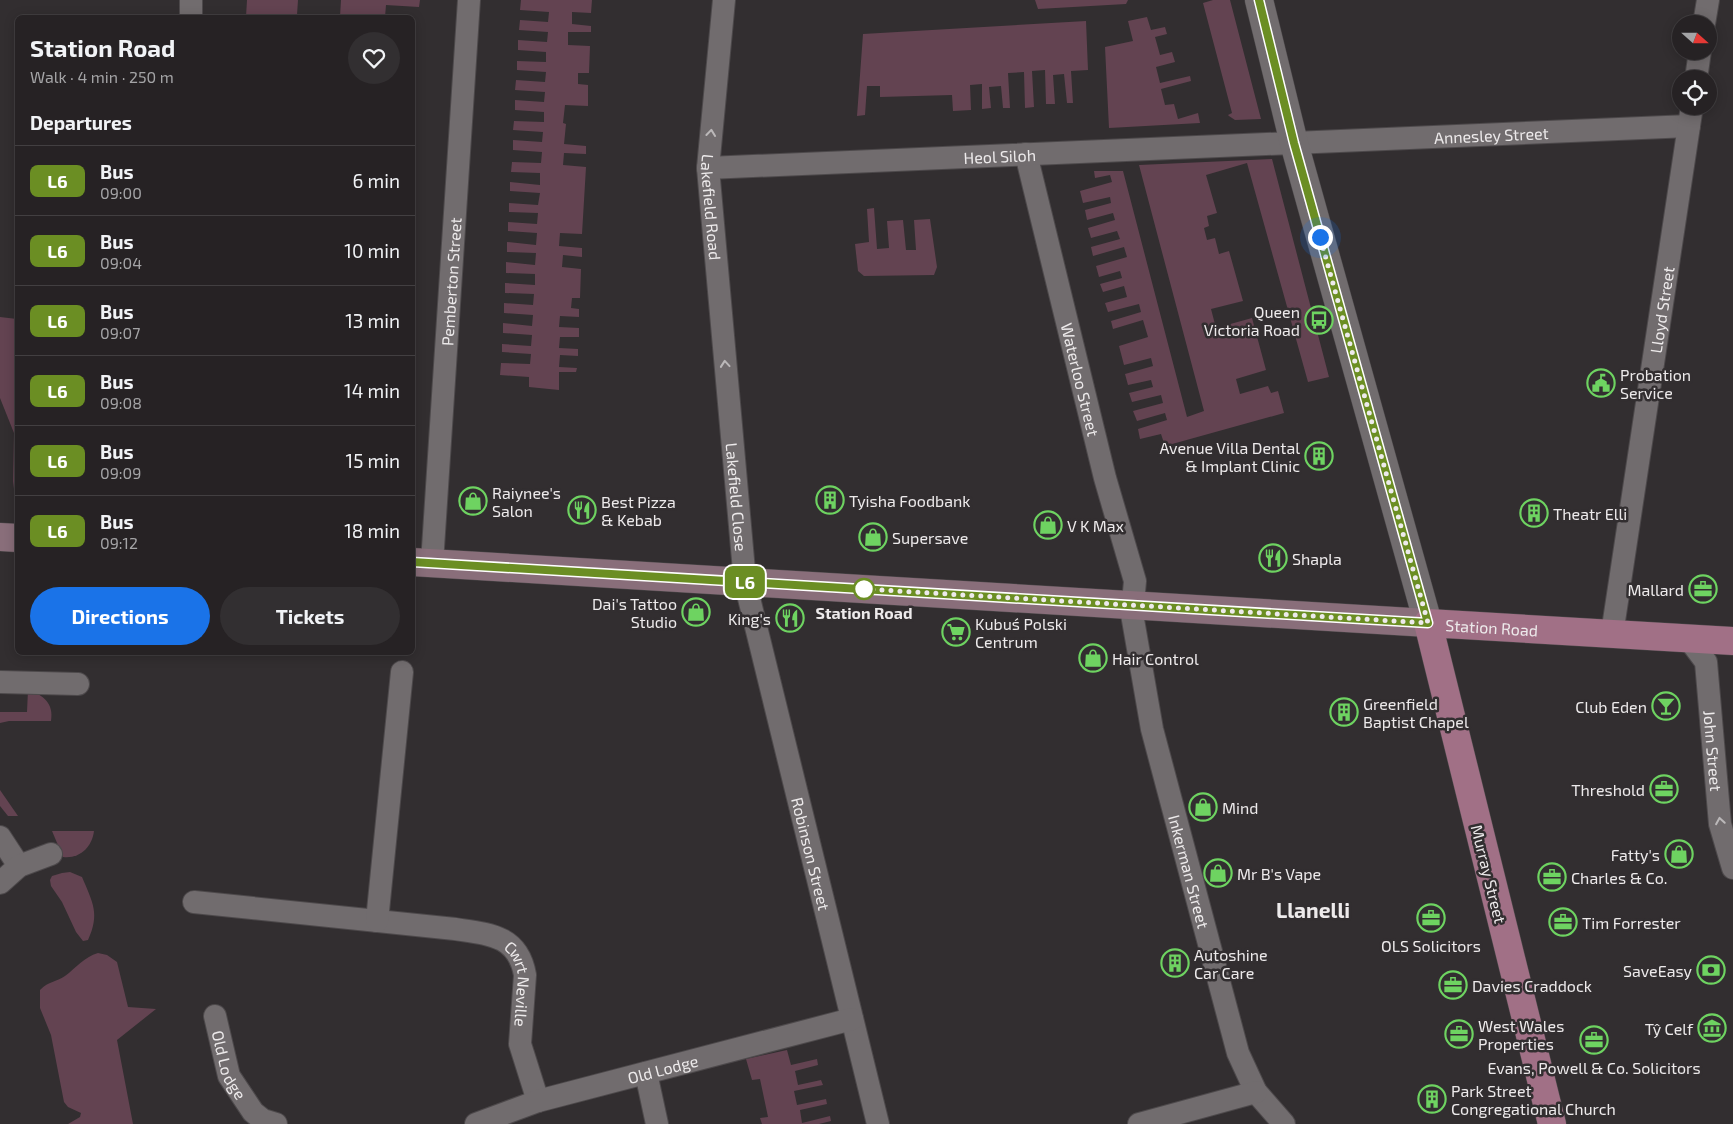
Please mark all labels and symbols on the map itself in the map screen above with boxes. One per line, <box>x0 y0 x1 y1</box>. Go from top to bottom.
north arrow <box>1672 15 1718 60</box>
street label: Annesley Street <box>1434 123 1549 146</box>
one-way arrow <box>705 128 716 136</box>
street label: Heol Siloh <box>963 144 1036 167</box>
street label: Lakefield Road <box>698 153 726 261</box>
street label: Pemberton Street <box>437 217 464 346</box>
your location <box>1308 225 1333 250</box>
street label: Lloyd Street <box>1645 265 1677 354</box>
place label: Queen Victoria Road <box>1204 302 1300 339</box>
bus stop icon: Queen Victoria Road <box>1304 305 1334 335</box>
street label: Waterloo Street <box>1058 321 1104 438</box>
one-way arrow <box>719 360 730 368</box>
place label: Probation Service <box>1620 365 1691 402</box>
public building icon: Probation Service <box>1586 368 1616 398</box>
place label: Avenue Villa Dental & Implant Clinic <box>1159 438 1300 475</box>
building icon: Avenue Villa Dental & Implant Clinic <box>1304 441 1334 471</box>
street label: Lakefield Close <box>723 442 752 552</box>
place label: Raiynee's Salon <box>492 483 561 520</box>
building icon: Tyisha Foodbank <box>815 485 845 515</box>
shop icon: Raiynee's Salon <box>458 486 488 516</box>
place label: Tyisha Foodbank <box>849 491 970 510</box>
place label: Best Pizza & Kebab <box>601 492 676 529</box>
restaurant icon: Best Pizza & Kebab <box>567 495 597 525</box>
building icon: Theatr Elli <box>1519 498 1549 528</box>
place label: Theatr Elli <box>1553 504 1627 523</box>
shop icon: V K Max <box>1033 510 1063 540</box>
place label: V K Max <box>1067 516 1125 535</box>
shop icon: Supersave <box>858 522 888 552</box>
place label: Supersave <box>892 528 968 547</box>
restaurant icon: Shapla <box>1258 543 1288 573</box>
place label: Shapla <box>1292 549 1342 568</box>
line badge: L6 <box>722 566 768 598</box>
office icon: Mallard <box>1688 574 1718 604</box>
marker: Station Road <box>853 578 875 600</box>
place label: Mallard <box>1627 580 1684 599</box>
place label: Dai's Tattoo Studio <box>592 594 677 631</box>
shop icon: Dai's Tattoo Studio <box>681 597 711 627</box>
restaurant icon: King's <box>775 603 805 633</box>
place label: Station Road <box>816 603 912 622</box>
place label: King's <box>728 609 771 628</box>
place label: Kubuś Polski Centrum <box>975 614 1067 651</box>
street label: Station Road <box>1445 615 1539 639</box>
supermarket icon: Kubuś Polski Centrum <box>941 617 971 647</box>
shop icon: Hair Control <box>1078 643 1108 673</box>
place label: Hair Control <box>1112 649 1199 668</box>
bar icon: Club Eden <box>1651 691 1681 721</box>
place label: Greenfield Baptist Chapel <box>1363 694 1469 731</box>
building icon: Greenfield Baptist Chapel <box>1329 697 1359 727</box>
place label: Club Eden <box>1575 697 1647 716</box>
street label: John Street <box>1701 709 1727 792</box>
office icon: Threshold <box>1649 774 1679 804</box>
place label: Threshold <box>1571 780 1645 799</box>
shop icon: Mind <box>1188 792 1218 822</box>
street label: Robinson Street <box>789 795 835 912</box>
place label: Mind <box>1222 798 1258 817</box>
street label: Inkerman Street <box>1166 813 1214 930</box>
one-way arrow <box>1716 817 1726 826</box>
street label: Murray Street <box>1468 823 1510 925</box>
shop icon: Fatty's <box>1664 839 1694 869</box>
place label: Fatty's <box>1611 845 1660 864</box>
shop icon: Mr B's Vape <box>1203 858 1233 888</box>
office icon: Charles & Co. <box>1537 862 1567 892</box>
place label: Mr B's Vape <box>1237 864 1321 883</box>
place label: Charles & Co. <box>1571 868 1667 887</box>
district label: Llanelli <box>1276 897 1350 922</box>
office icon: OLS Solicitors <box>1416 903 1446 933</box>
office icon: Tim Forrester <box>1548 907 1578 937</box>
place label: Tim Forrester <box>1582 913 1681 932</box>
street label: Cwrt Neville <box>501 936 535 1027</box>
place label: OLS Solicitors <box>1381 936 1481 955</box>
place label: Autoshine Car Care <box>1194 945 1268 982</box>
building icon: Autoshine Car Care <box>1160 948 1190 978</box>
bank icon: SaveEasy <box>1696 955 1726 985</box>
place label: SaveEasy <box>1623 961 1693 980</box>
office icon: Davies Craddock <box>1438 970 1468 1000</box>
place label: Davies Craddock <box>1472 976 1592 995</box>
museum icon: Tŷ Celf <box>1697 1013 1727 1043</box>
place label: West Wales Properties <box>1478 1016 1564 1053</box>
office icon: West Wales Properties <box>1444 1019 1474 1049</box>
place label: Tŷ Celf <box>1645 1019 1694 1038</box>
office icon: Evans, Powell & Co. Solicitors <box>1579 1025 1609 1055</box>
street label: Old Lodge <box>209 1028 251 1102</box>
street label: Old Lodge <box>625 1050 700 1087</box>
place label: Evans, Powell & Co. Solicitors <box>1487 1058 1701 1077</box>
place label: Park Street Congregational Church <box>1451 1081 1616 1118</box>
building icon: Park Street Congregational Church <box>1417 1084 1447 1114</box>

